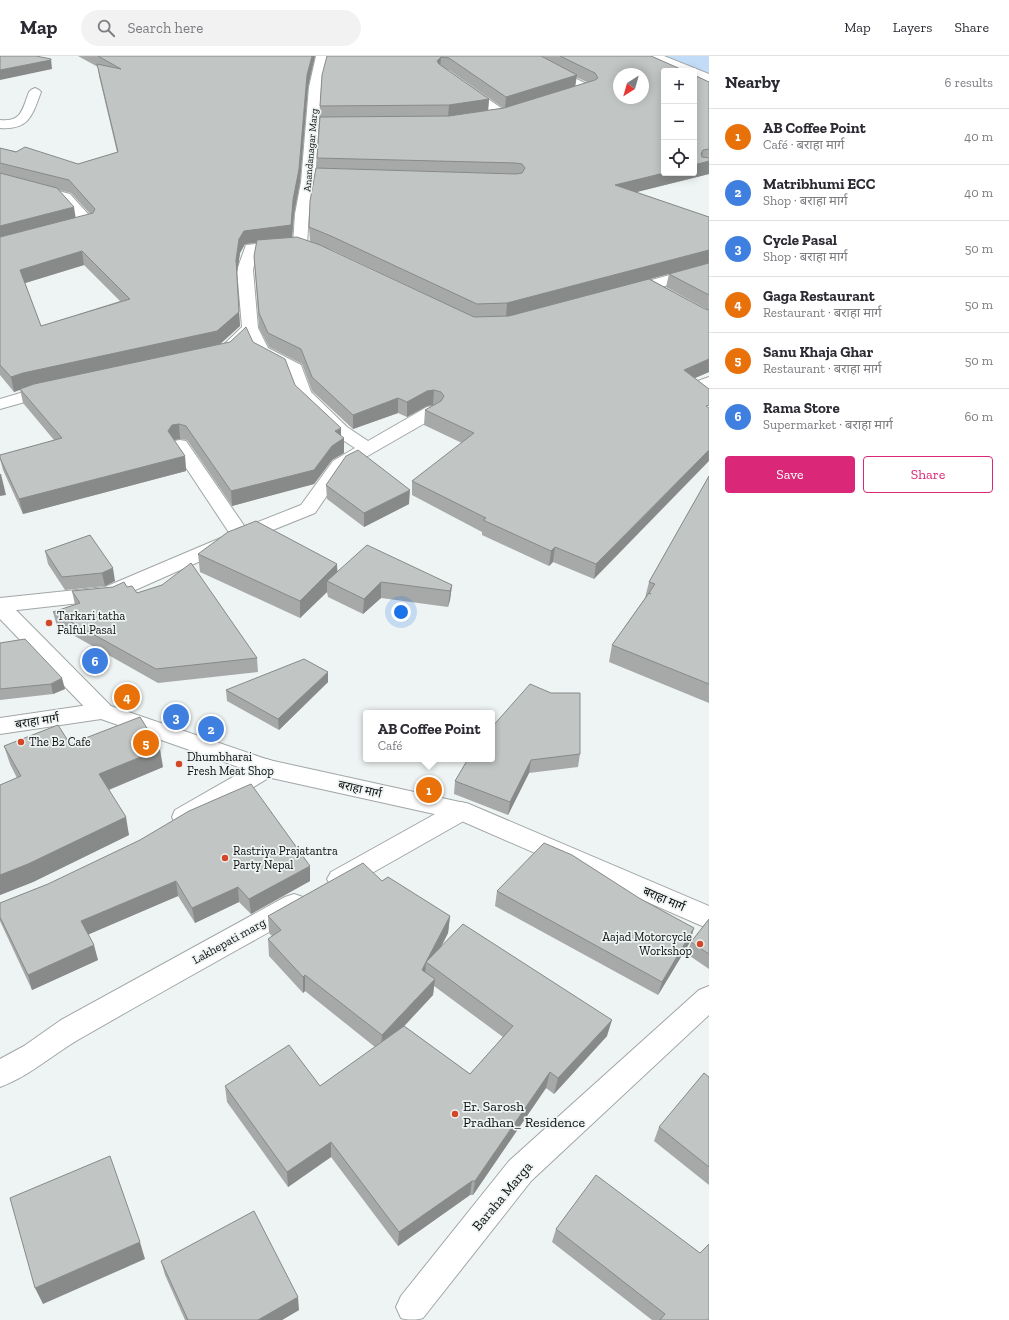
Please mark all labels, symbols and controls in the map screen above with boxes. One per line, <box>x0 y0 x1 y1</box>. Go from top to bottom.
search box <box>81 10 361 46</box>
text: Map <box>20 16 57 39</box>
icon: search <box>95 17 117 39</box>
text: Search here <box>127 19 203 37</box>
text: Map <box>844 19 871 36</box>
text: Layers <box>893 19 932 36</box>
text: Share <box>954 19 989 36</box>
north arrow <box>613 68 649 104</box>
map controls <box>661 68 697 176</box>
button: + <box>661 68 697 104</box>
text: Nearby <box>725 72 780 92</box>
text: 6 results <box>945 75 993 90</box>
button: − <box>661 104 697 140</box>
street label: Anandanagar Marg <box>301 107 321 192</box>
text: AB Coffee Point <box>763 119 866 137</box>
text: 1 <box>735 129 741 144</box>
text: 40 m <box>964 129 993 144</box>
text: Café · बराहा मार्ग <box>763 137 844 152</box>
button: locate <box>661 140 697 176</box>
text: Matribhumi ECC <box>763 175 875 193</box>
text: 2 <box>735 185 741 200</box>
text: 40 m <box>964 185 993 200</box>
text: Shop · बराहा मार्ग <box>763 193 848 208</box>
text: Cycle Pasal <box>763 231 837 249</box>
text: 3 <box>735 241 741 256</box>
text: 50 m <box>965 241 993 256</box>
text: Shop · बराहा मार्ग <box>763 249 848 264</box>
text: Gaga Restaurant <box>763 287 875 305</box>
text: 4 <box>734 297 742 312</box>
text: 50 m <box>965 297 993 312</box>
text: Restaurant · बराहा मार्ग <box>763 305 882 320</box>
text: Sanu Khaja Ghar <box>763 343 873 361</box>
text: 5 <box>735 353 741 368</box>
text: 50 m <box>965 353 993 368</box>
text: Restaurant · बराहा मार्ग <box>763 361 882 376</box>
text: Rama Store <box>763 399 840 417</box>
text: 6 <box>735 409 741 424</box>
text: 60 m <box>964 409 993 424</box>
text: Supermarket · बराहा मार्ग <box>763 417 893 432</box>
button: Save <box>725 456 855 493</box>
button: Share <box>863 456 993 493</box>
your location <box>391 602 411 622</box>
place label: Tarkari tatha Falful Pasal <box>57 609 125 637</box>
marker: Tarkari tatha Falful Pasal <box>44 618 54 628</box>
pin: 6 <box>82 646 108 676</box>
pin: 4 <box>114 682 140 712</box>
pin: 3 <box>163 702 189 732</box>
street label: बराहा मार्ग <box>14 710 61 731</box>
popup <box>363 710 495 762</box>
pin: 2 <box>198 714 224 744</box>
text: AB Coffee Point <box>378 720 480 738</box>
pin: 5 <box>133 728 159 758</box>
place label: The B2 Cafe <box>29 735 91 749</box>
marker: The B2 Cafe <box>16 737 26 747</box>
text: Café <box>378 738 402 753</box>
place label: Dhumbharai Fresh Meat Shop <box>187 750 274 778</box>
marker: Dhumbharai Fresh Meat Shop <box>174 759 184 769</box>
pin: 1 <box>416 775 442 805</box>
street label: बराहा मार्ग <box>337 777 384 801</box>
place label: Rastriya Prajatantra Party Nepal <box>233 844 338 872</box>
marker: Rastriya Prajatantra Party Nepal <box>220 853 230 863</box>
street label: बराहा मार्ग <box>641 884 688 914</box>
street label: Lakhepati marg <box>190 915 268 967</box>
place label: Aajad Motorcycle Workshop <box>602 930 692 958</box>
marker: Aajad Motorcycle Workshop <box>695 939 705 949</box>
place label: Er. Sarosh Pradhan_ Residence <box>463 1098 585 1131</box>
marker: Er. Sarosh Pradhan_ Residence <box>450 1109 460 1119</box>
street label: Baraha Marga <box>469 1158 536 1234</box>

